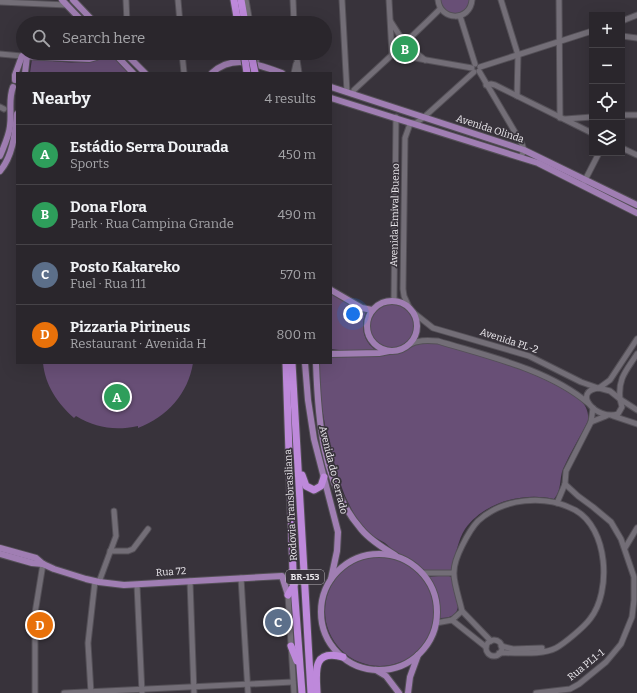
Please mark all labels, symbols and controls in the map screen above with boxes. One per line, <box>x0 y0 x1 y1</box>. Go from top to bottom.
map controls <box>589 12 625 156</box>
button: + <box>589 12 625 48</box>
search box <box>16 16 332 60</box>
icon: search <box>30 27 52 49</box>
text: Search here <box>62 29 145 47</box>
pin: B <box>392 34 418 64</box>
button: − <box>589 48 625 84</box>
button: locate <box>589 84 625 120</box>
text: Nearby <box>32 88 91 109</box>
text: 4 results <box>264 91 316 106</box>
street label: Avenida Olinda <box>455 112 526 146</box>
button: layers <box>589 120 625 156</box>
text: Estádio Serra Dourada <box>70 138 229 156</box>
text: A <box>40 147 50 162</box>
text: 450 m <box>278 147 316 162</box>
text: Sports <box>70 156 109 171</box>
street label: Avenida Emival Bueno <box>388 163 402 267</box>
text: Dona Flora <box>70 198 147 216</box>
text: B <box>41 207 49 222</box>
text: 490 m <box>277 207 316 222</box>
text: Park · Rua Campina Grande <box>70 216 234 231</box>
text: Posto Kakareko <box>70 258 180 276</box>
text: C <box>41 267 49 282</box>
text: 570 m <box>280 267 316 282</box>
text: Fuel · Rua 111 <box>70 276 146 291</box>
your location <box>343 304 363 324</box>
text: Pizzaria Pirineus <box>70 318 190 336</box>
street label: Avenida PL-2 <box>478 326 540 356</box>
text: D <box>40 327 50 342</box>
text: 800 m <box>277 327 316 342</box>
text: Restaurant · Avenida H <box>70 336 207 351</box>
pin: A <box>104 382 130 412</box>
street label: Avenida do Cerrado <box>316 425 350 516</box>
street label: Rodovia Transbrasiliana <box>282 448 300 561</box>
street label: Rua 72 <box>155 565 187 579</box>
road number: BR-153 <box>286 570 324 584</box>
pin: C <box>265 607 291 637</box>
pin: D <box>27 610 53 640</box>
street label: Rua PL1-1 <box>565 647 607 683</box>

